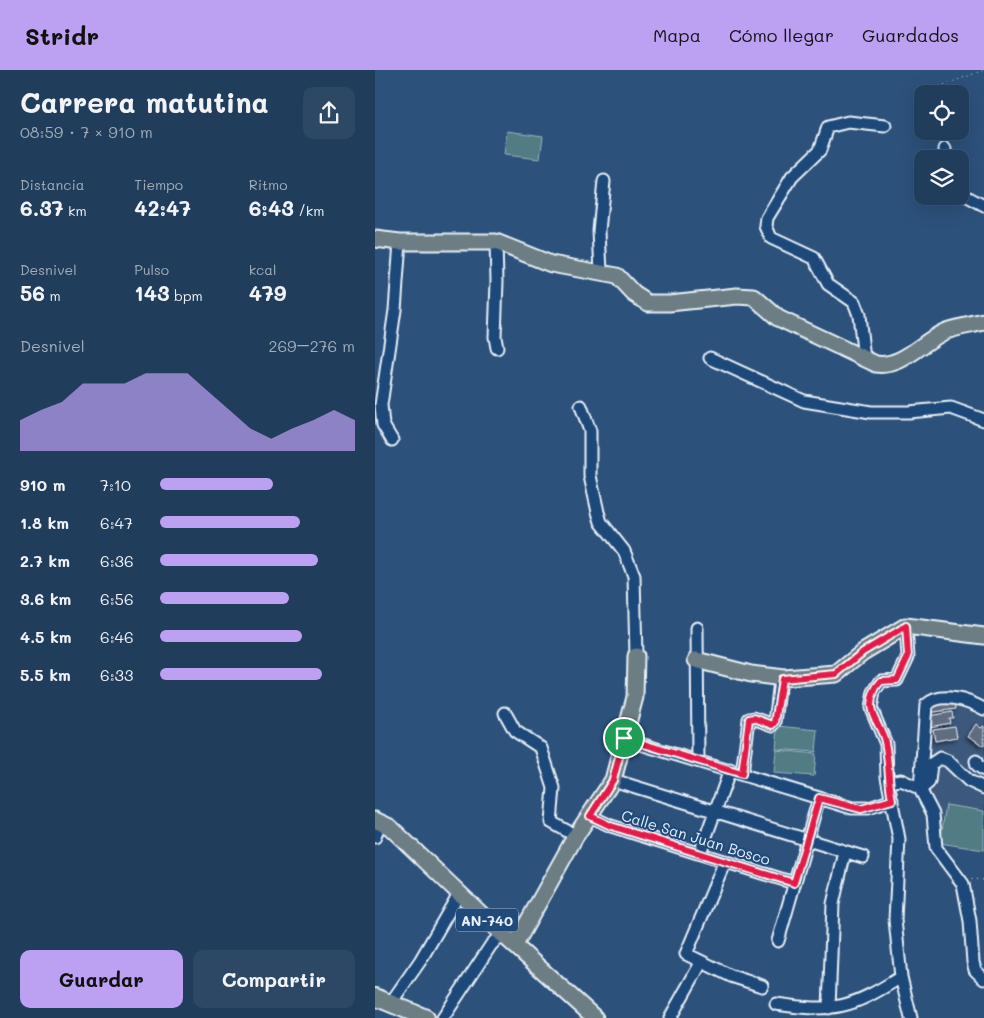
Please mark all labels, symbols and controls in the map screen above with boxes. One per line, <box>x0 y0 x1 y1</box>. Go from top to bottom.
text: Stridr <box>25 20 99 51</box>
text: Mapa <box>653 23 701 47</box>
text: Cómo llegar <box>729 23 834 47</box>
text: Guardados <box>862 23 959 47</box>
text: Carrera matutina <box>20 84 269 120</box>
map controls <box>914 85 969 205</box>
button: locate <box>914 85 969 140</box>
button: share <box>303 87 355 139</box>
text: 08:59 · 7 × 910 m <box>20 121 153 142</box>
button: layers <box>914 150 969 205</box>
text: Distancia <box>20 175 85 194</box>
text: Tiempo <box>134 175 183 194</box>
text: Ritmo <box>249 175 288 194</box>
text: 6.37 <box>20 194 63 221</box>
text: 42:47 <box>134 194 191 221</box>
text: 6:43 <box>249 194 294 221</box>
text: km <box>63 201 87 220</box>
text: /km <box>294 201 324 220</box>
text: Desnivel <box>20 260 77 279</box>
text: Pulso <box>134 260 169 279</box>
text: kcal <box>249 260 277 279</box>
text: 56 <box>20 279 45 306</box>
text: 143 <box>134 279 170 306</box>
text: 479 <box>249 279 286 306</box>
text: m <box>45 286 61 305</box>
text: bpm <box>170 286 203 305</box>
text: Desnivel <box>20 335 85 356</box>
text: 269–276 m <box>269 335 355 356</box>
text: 910 m <box>20 474 65 495</box>
text: 7:10 <box>100 474 131 495</box>
text: 1.8 km <box>20 512 69 533</box>
text: 6:47 <box>100 512 133 533</box>
text: 2.7 km <box>20 550 70 571</box>
text: 6:36 <box>100 550 134 571</box>
text: 3.6 km <box>20 588 71 609</box>
text: 6:56 <box>100 588 134 609</box>
text: 4.5 km <box>20 626 72 647</box>
text: 6:46 <box>100 626 134 647</box>
text: 5.5 km <box>20 664 71 685</box>
text: 6:33 <box>100 664 133 685</box>
pin <box>603 717 645 759</box>
icon: arrive <box>610 724 638 752</box>
street label: Calle San Juan Bosco <box>619 805 773 869</box>
road number: AN-740 <box>456 908 518 932</box>
button: Guardar <box>20 950 183 1008</box>
button: Compartir <box>193 950 355 1008</box>

